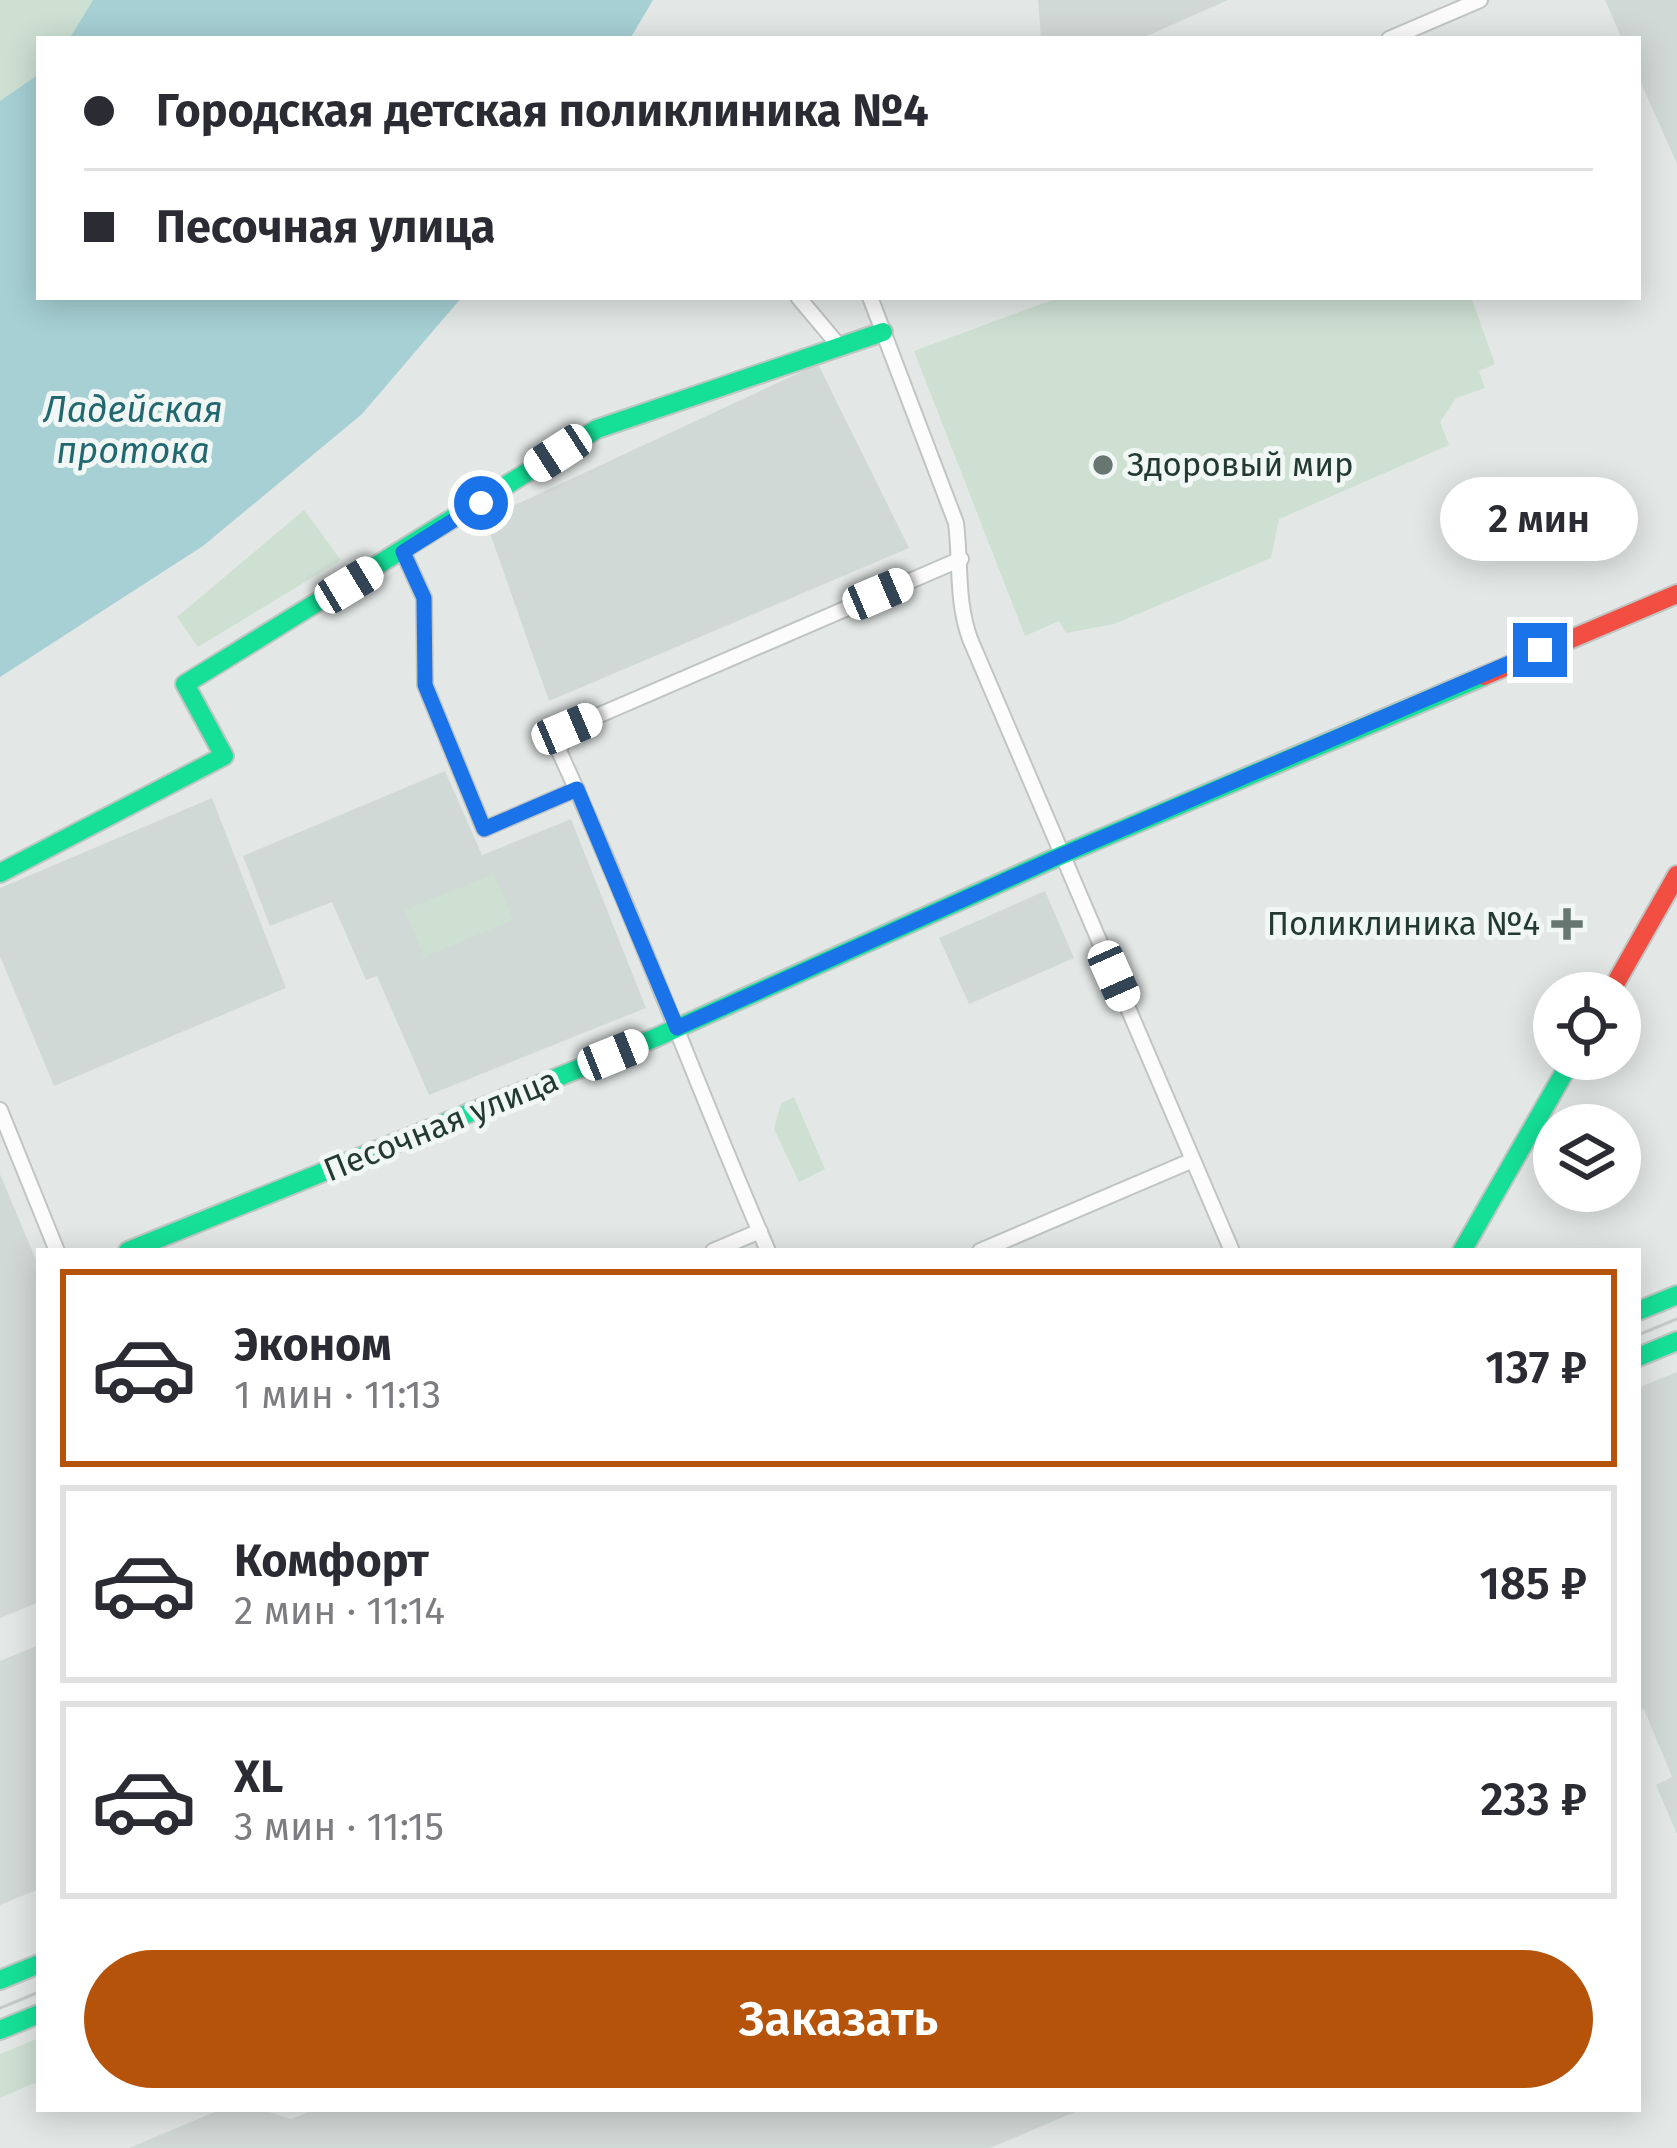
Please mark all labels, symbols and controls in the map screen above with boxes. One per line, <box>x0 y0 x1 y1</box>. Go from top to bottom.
text: Городская детская поликлиника №4 <box>156 84 929 138</box>
text: Песочная улица <box>156 200 495 254</box>
water label: Ладейская протока <box>42 388 223 473</box>
car <box>518 418 598 488</box>
place label: Здоровый мир <box>1127 445 1354 485</box>
marker: Здоровый мир <box>1090 452 1116 478</box>
route start <box>454 476 508 530</box>
callout: 2 мин <box>1441 476 1639 560</box>
text: 2 мин <box>1488 496 1590 542</box>
car <box>309 551 389 619</box>
car <box>838 563 918 625</box>
route end <box>1513 623 1567 677</box>
car <box>527 698 607 760</box>
place label: Поликлиника №4 <box>1267 904 1540 944</box>
marker: Поликлиника №4 <box>1551 908 1583 940</box>
car <box>1083 936 1145 1016</box>
map controls <box>1533 972 1641 1212</box>
button: locate <box>1533 972 1641 1080</box>
car <box>573 1025 653 1085</box>
street label: Песочная улица <box>318 1060 564 1190</box>
button: layers <box>1533 1104 1641 1212</box>
icon: car <box>90 1314 198 1422</box>
text: Эконом <box>234 1318 392 1372</box>
text: 137 ₽ <box>1485 1341 1587 1395</box>
text: 1 мин · 11:13 <box>234 1372 441 1418</box>
icon: car <box>90 1530 198 1638</box>
text: Комфорт <box>234 1534 429 1588</box>
text: 185 ₽ <box>1480 1557 1587 1611</box>
text: 2 мин · 11:14 <box>234 1588 445 1634</box>
icon: car <box>90 1746 198 1854</box>
text: XL <box>234 1750 283 1804</box>
text: 233 ₽ <box>1480 1773 1587 1827</box>
text: 3 мин · 11:15 <box>234 1804 444 1850</box>
button: Заказать <box>84 1950 1593 2088</box>

